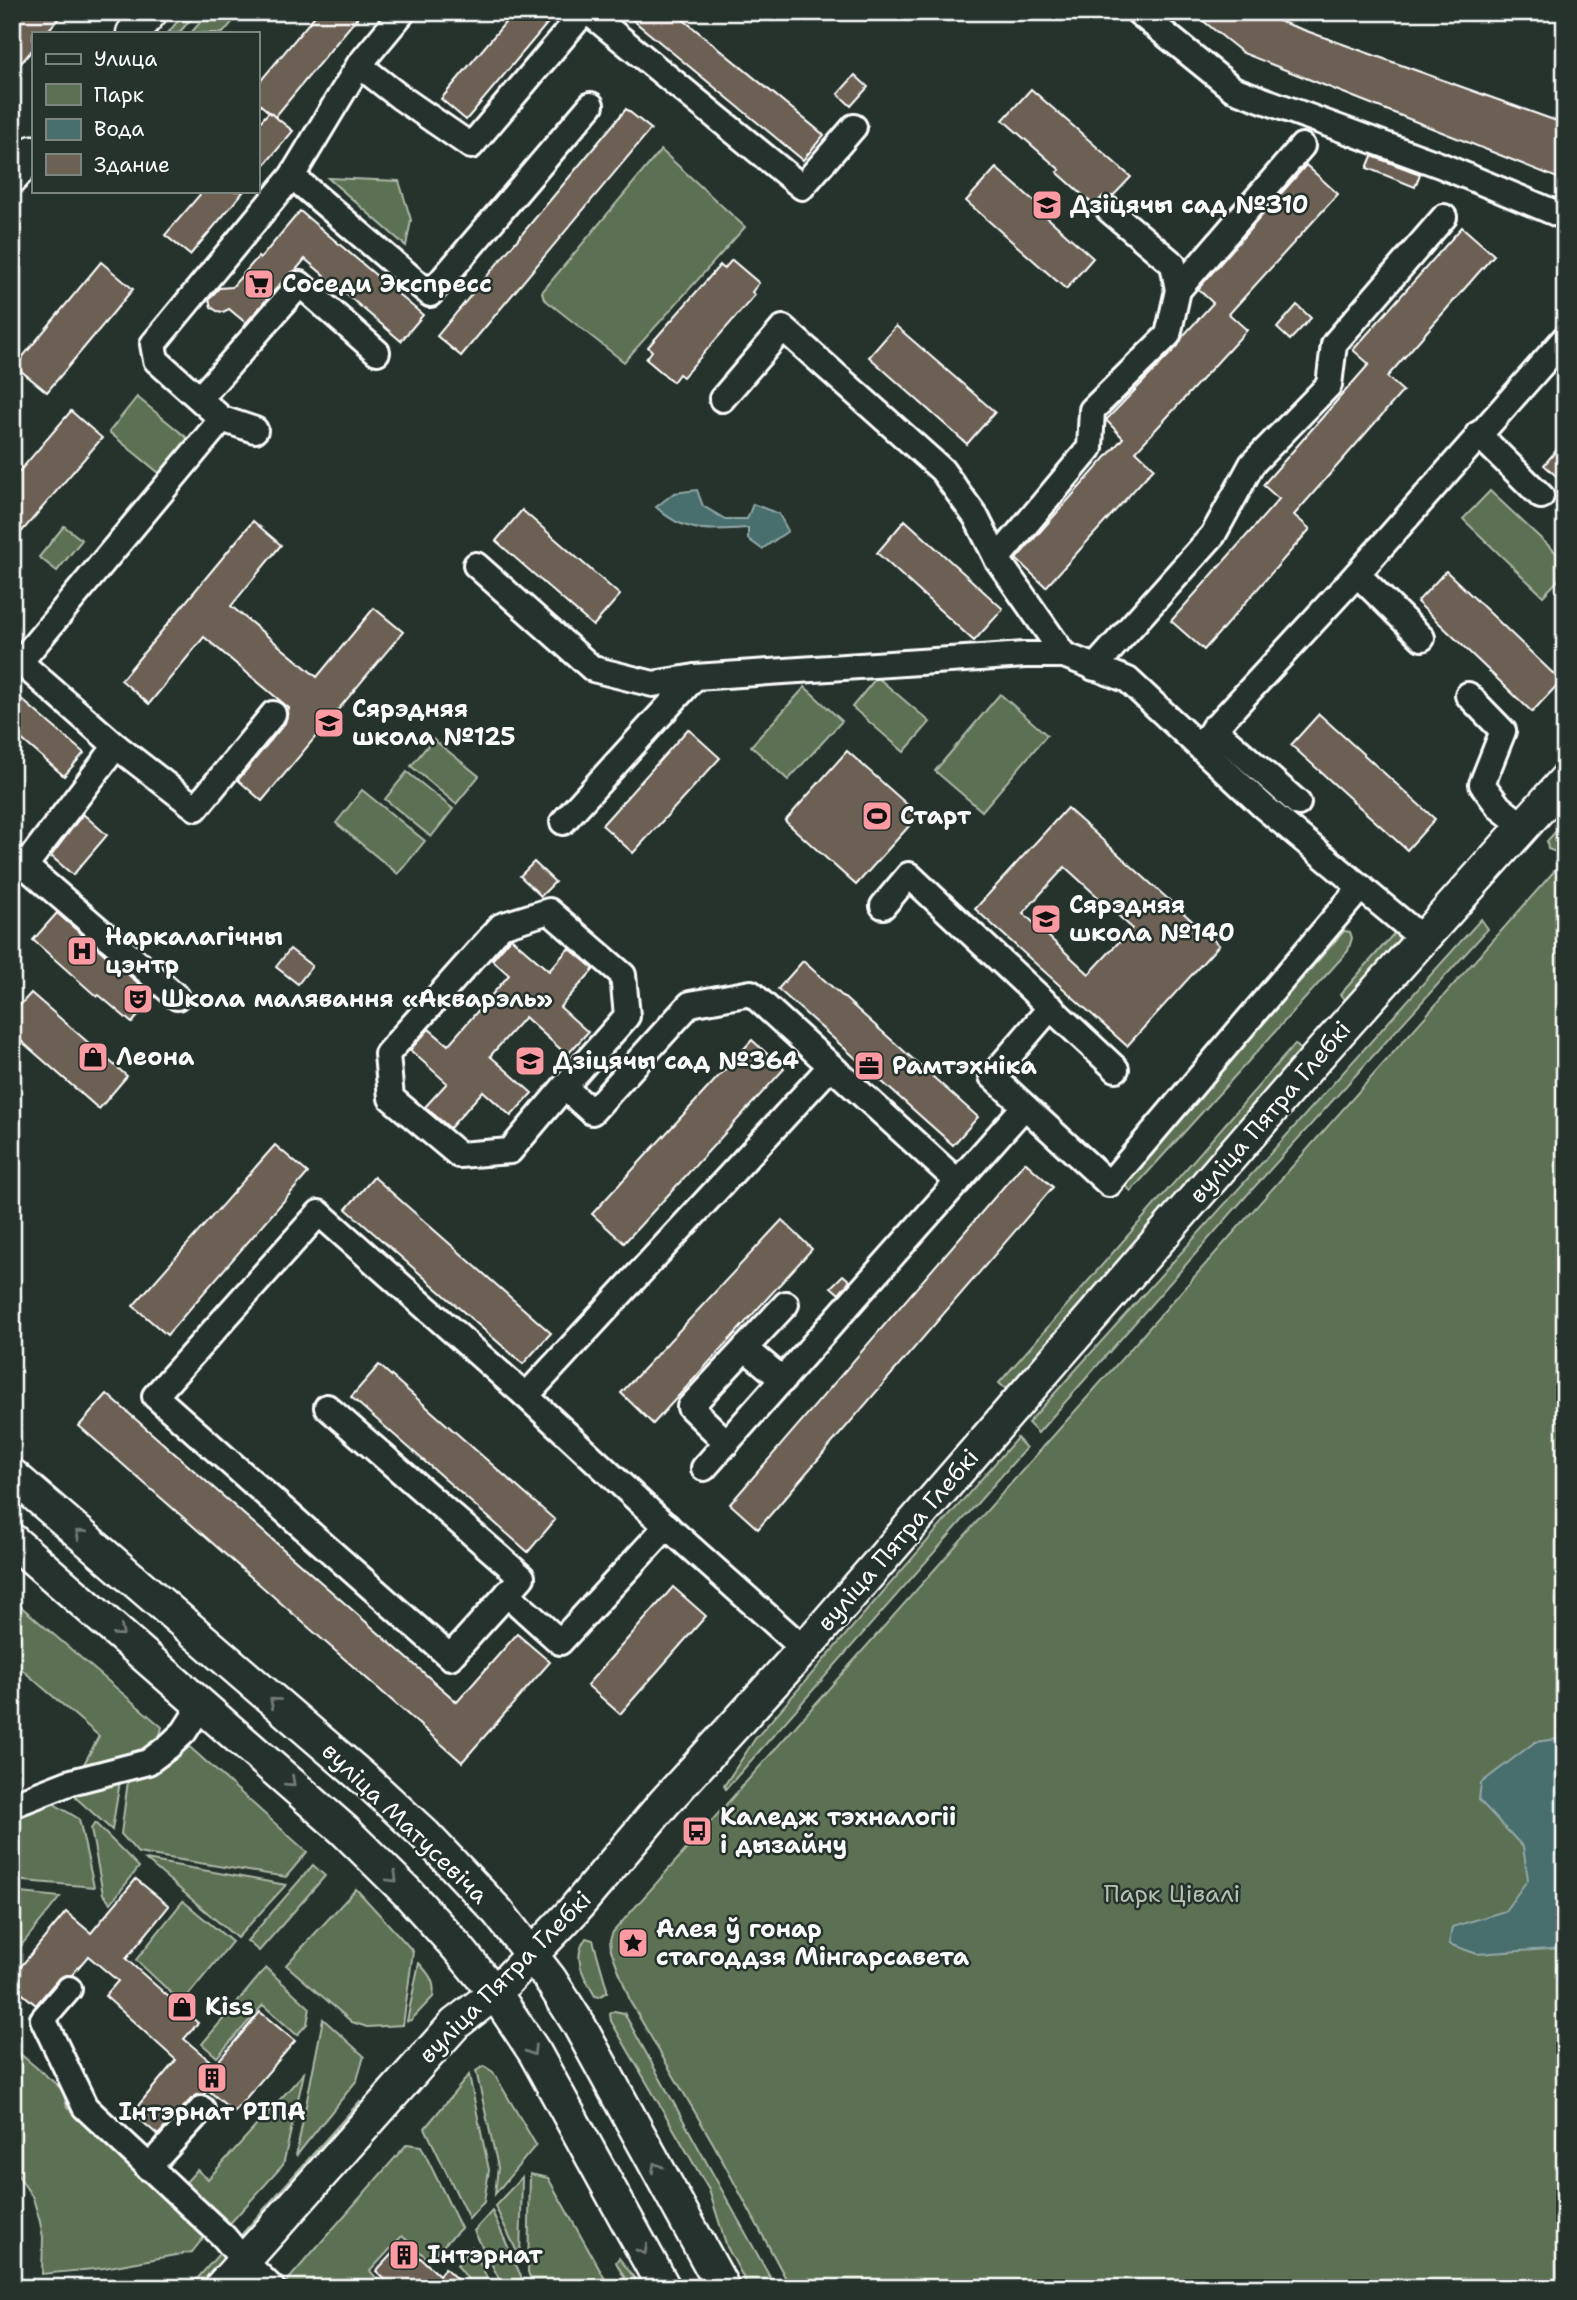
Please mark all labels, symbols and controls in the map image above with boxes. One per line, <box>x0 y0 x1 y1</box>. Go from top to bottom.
legend <box>32 32 259 192</box>
text: Улица <box>94 45 157 73</box>
text: Парк <box>94 81 144 109</box>
text: Вода <box>94 115 144 143</box>
text: Здание <box>94 151 170 179</box>
school or university icon: Дзіцячы сад №310 <box>1030 188 1064 222</box>
place label: Дзіцячы сад №310 <box>1070 189 1309 221</box>
supermarket icon: Соседи Экспресс <box>242 267 276 301</box>
place label: Соседи Экспресс <box>282 268 492 300</box>
place label: Сярэдняя школа №125 <box>352 693 516 753</box>
school or university icon: Сярэдняя школа №125 <box>312 706 346 740</box>
sports icon: Старт <box>860 799 894 833</box>
place label: Старт <box>900 800 972 832</box>
place label: Сярэдняя школа №140 <box>1069 889 1235 949</box>
school or university icon: Сярэдняя школа №140 <box>1029 902 1063 936</box>
place label: Наркалагічны цэнтр <box>105 921 283 981</box>
hospital icon: Наркалагічны цэнтр <box>65 934 99 968</box>
theatre icon: Школа малявання «Акварэль» <box>121 982 155 1016</box>
place label: Школа малявання «Акварэль» <box>161 983 553 1015</box>
street label: вуліца Пятра Глебкі <box>1182 1014 1358 1210</box>
shop icon: Леона <box>76 1040 110 1074</box>
place label: Леона <box>116 1041 195 1073</box>
school or university icon: Дзіцячы сад №364 <box>513 1044 547 1078</box>
place label: Дзіцячы сад №364 <box>553 1045 799 1077</box>
office icon: Рамтэхніка <box>852 1049 886 1083</box>
place label: Рамтэхніка <box>892 1050 1037 1082</box>
street label: вуліца Пятра Глебкі <box>810 1442 986 1638</box>
one-way arrow <box>76 1530 89 1542</box>
one-way arrow <box>111 1624 124 1636</box>
one-way arrow <box>270 1698 283 1710</box>
street label: вуліца Матусевіча <box>315 1735 495 1911</box>
one-way arrow <box>283 1774 296 1786</box>
place label: Каледж тэхналогіі і дызайну <box>720 1801 956 1861</box>
bus stop icon: Каледж тэхналогіі і дызайну <box>680 1814 714 1848</box>
one-way arrow <box>384 1870 397 1883</box>
park label: Парк Цівалі <box>1104 1878 1240 1910</box>
street label: вуліца Пятра Глебкі <box>412 1884 598 2070</box>
place label: Алея ў гонар стагоддзя Мінгарсавета <box>656 1913 970 1973</box>
place icon: Алея ў гонар стагоддзя Мінгарсавета <box>616 1926 650 1960</box>
shop icon: Kiss <box>165 1990 199 2024</box>
place label: Kiss <box>205 1991 254 2023</box>
one-way arrow <box>524 2043 537 2056</box>
building icon: Інтэрнат РІПА <box>195 2061 229 2095</box>
place label: Інтэрнат РІПА <box>118 2096 306 2128</box>
one-way arrow <box>651 2162 664 2174</box>
building icon: Інтэрнат <box>387 2238 421 2272</box>
place label: Інтэрнат <box>427 2239 543 2271</box>
one-way arrow <box>635 2242 648 2255</box>

